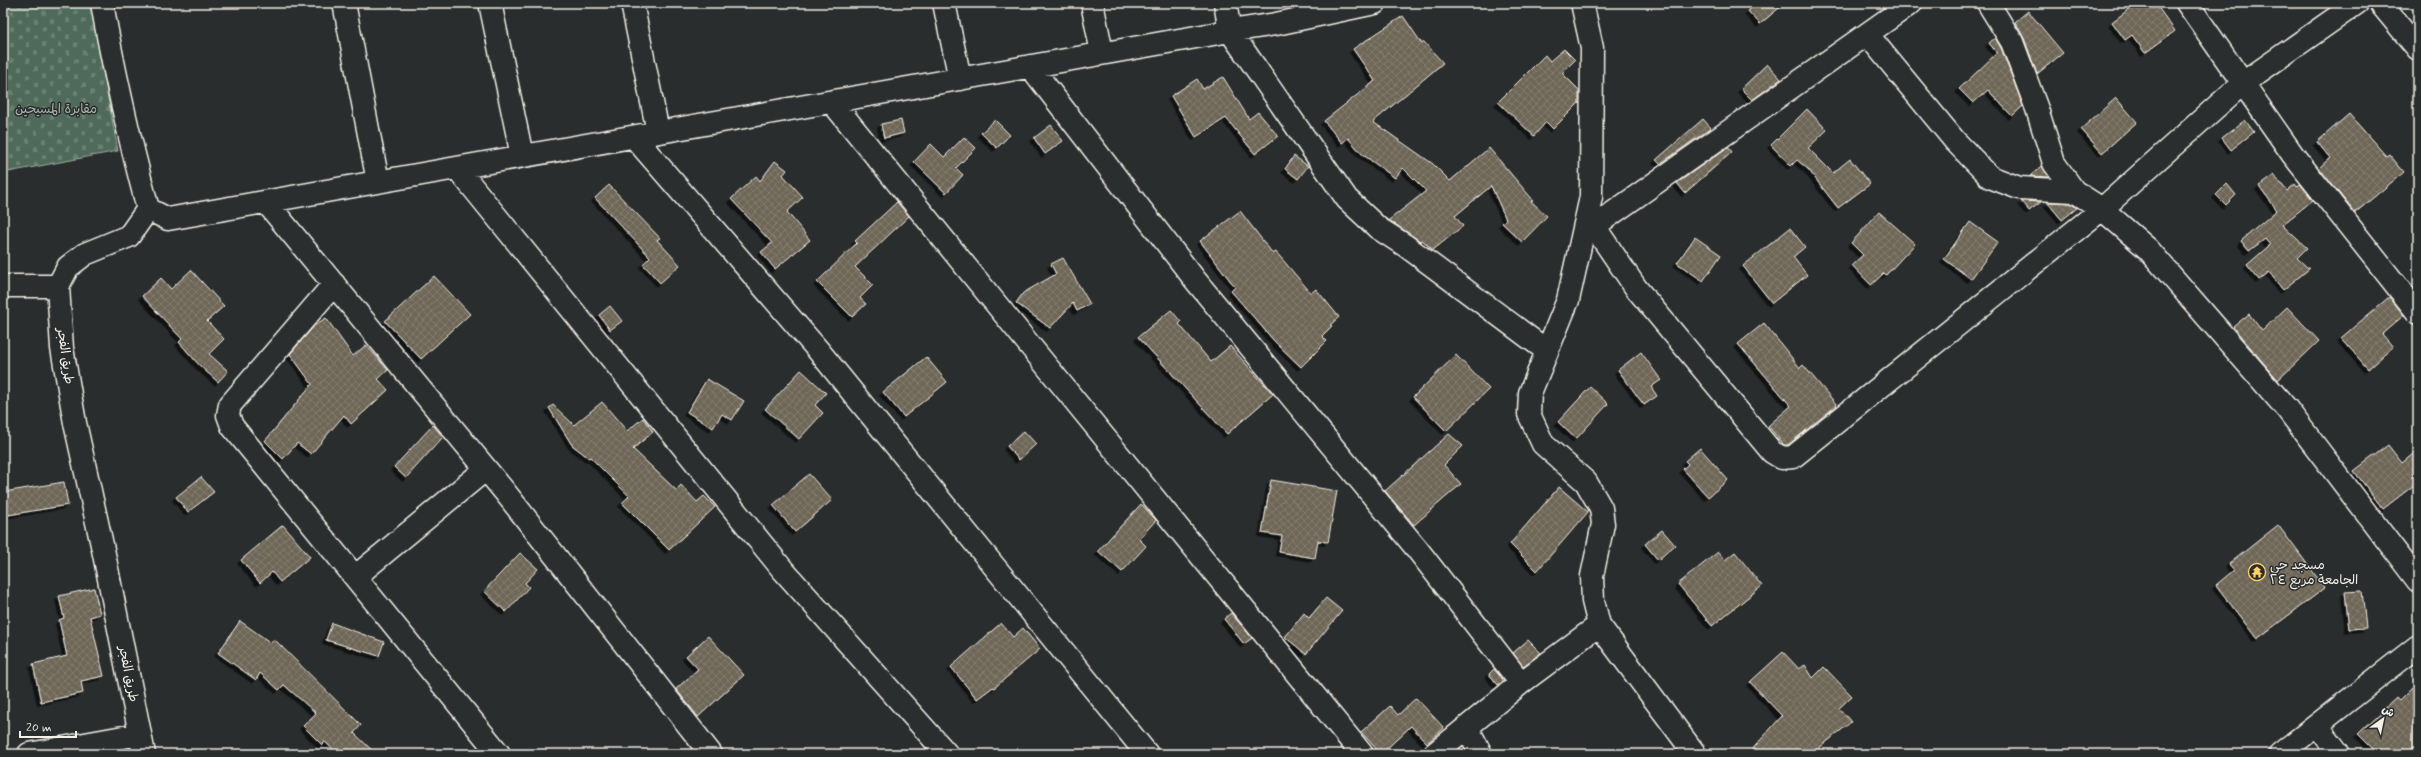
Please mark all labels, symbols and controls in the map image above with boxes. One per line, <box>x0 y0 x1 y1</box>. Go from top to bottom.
park label: مقابرة المسيحين <box>15 101 97 118</box>
street label: طريق الفجر <box>52 326 77 385</box>
place label: مسجد حي الجامعة مربع ٢٤ <box>2270 557 2358 590</box>
temple icon: مسجد حي الجامعة مربع ٢٤ <box>2247 562 2267 582</box>
street label: طريق الفجر <box>114 643 142 704</box>
north arrow <box>2363 699 2403 739</box>
text: ش <box>2379 702 2397 721</box>
scale bar <box>20 713 76 739</box>
text: 20 m <box>26 720 52 736</box>

